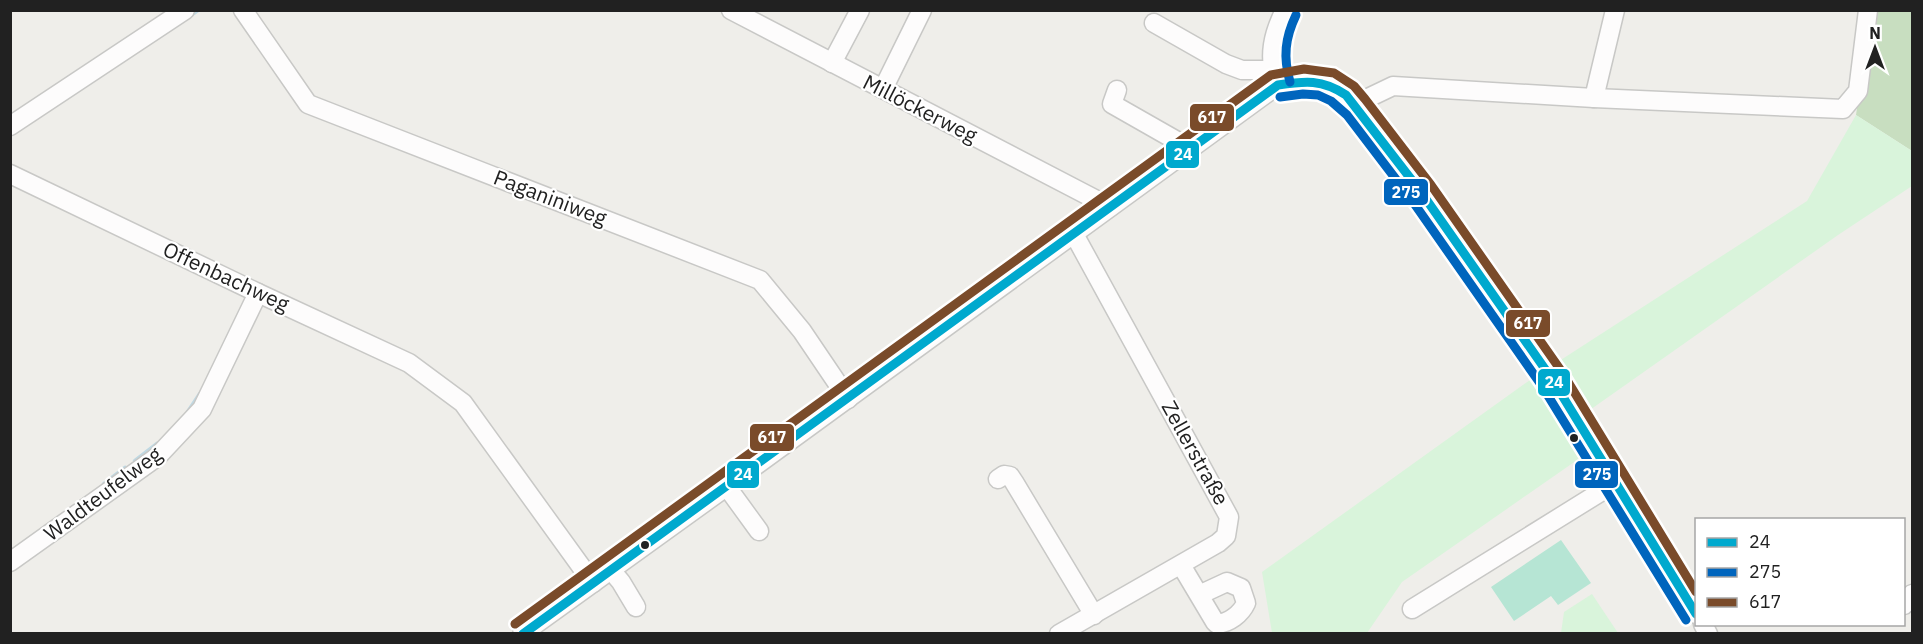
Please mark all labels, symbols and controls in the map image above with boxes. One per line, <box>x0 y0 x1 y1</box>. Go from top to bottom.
north arrow <box>1845 18 1905 78</box>
text: N <box>1869 23 1881 43</box>
street label: Millöckerweg <box>859 67 982 149</box>
line badge: 617 <box>1189 103 1235 132</box>
text: 617 <box>1198 107 1226 127</box>
line badge: 24 <box>1165 140 1200 169</box>
text: 24 <box>1173 144 1193 164</box>
street label: Paganiniweg <box>490 163 611 231</box>
line badge: 275 <box>1383 178 1429 206</box>
text: 275 <box>1392 182 1421 202</box>
street label: Offenbachweg <box>159 235 294 318</box>
line badge: 617 <box>1505 309 1551 338</box>
text: 617 <box>1514 313 1542 333</box>
line badge: 24 <box>1537 368 1571 397</box>
text: 24 <box>1544 372 1564 392</box>
street label: Zellerstraße <box>1156 395 1236 510</box>
line badge: 617 <box>749 423 795 452</box>
text: 617 <box>758 427 786 447</box>
unlabelled marker <box>1568 432 1580 444</box>
street label: Waldteufelweg <box>38 440 167 547</box>
line badge: 24 <box>726 460 760 489</box>
line badge: 275 <box>1574 460 1619 489</box>
text: 24 <box>733 464 753 484</box>
text: 275 <box>1583 464 1612 484</box>
legend <box>1695 518 1905 626</box>
text: 24 <box>1749 530 1771 553</box>
unlabelled marker <box>639 539 651 551</box>
text: 275 <box>1749 560 1781 583</box>
text: 617 <box>1749 590 1781 613</box>

